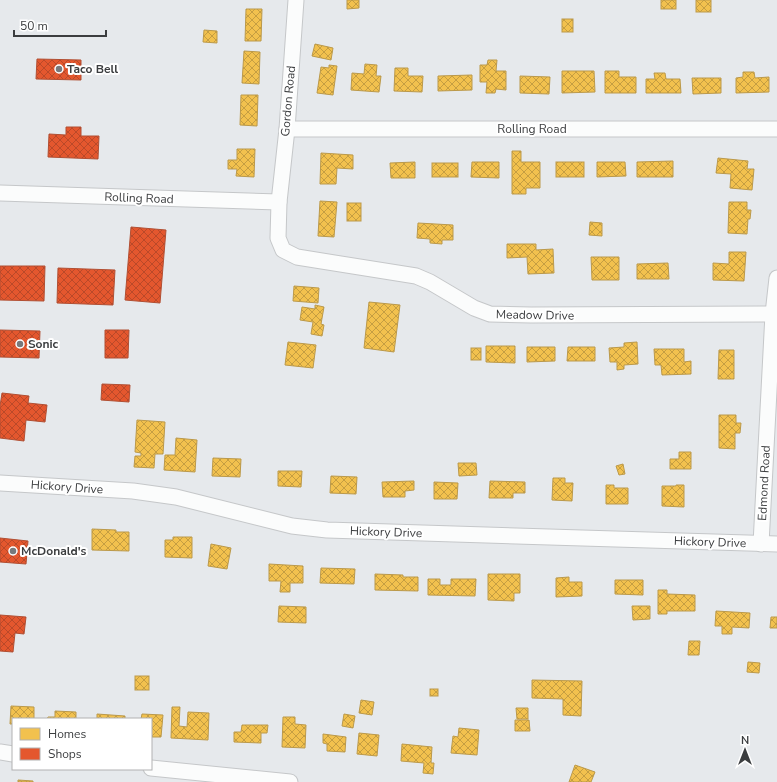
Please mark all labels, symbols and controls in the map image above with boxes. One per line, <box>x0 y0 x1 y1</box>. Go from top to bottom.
scale bar <box>14 12 106 38</box>
text: 50 m <box>20 18 48 34</box>
place label: Taco Bell <box>67 61 118 77</box>
marker: Taco Bell <box>54 64 64 74</box>
street label: Gordon Road <box>277 65 299 137</box>
street label: Rolling Road <box>497 121 567 137</box>
street label: Rolling Road <box>104 189 174 207</box>
street label: Meadow Drive <box>496 306 574 324</box>
place label: Sonic <box>28 336 59 352</box>
marker: Sonic <box>15 339 25 349</box>
street label: Edmond Road <box>754 445 774 521</box>
street label: Hickory Drive <box>30 476 104 498</box>
street label: Hickory Drive <box>350 523 422 541</box>
street label: Hickory Drive <box>674 533 746 551</box>
place label: McDonald's <box>21 543 87 559</box>
marker: McDonald's <box>8 546 18 556</box>
legend <box>12 718 152 770</box>
text: Homes <box>48 726 86 742</box>
north arrow <box>725 730 765 770</box>
text: N <box>741 733 749 748</box>
text: Shops <box>48 746 82 762</box>

